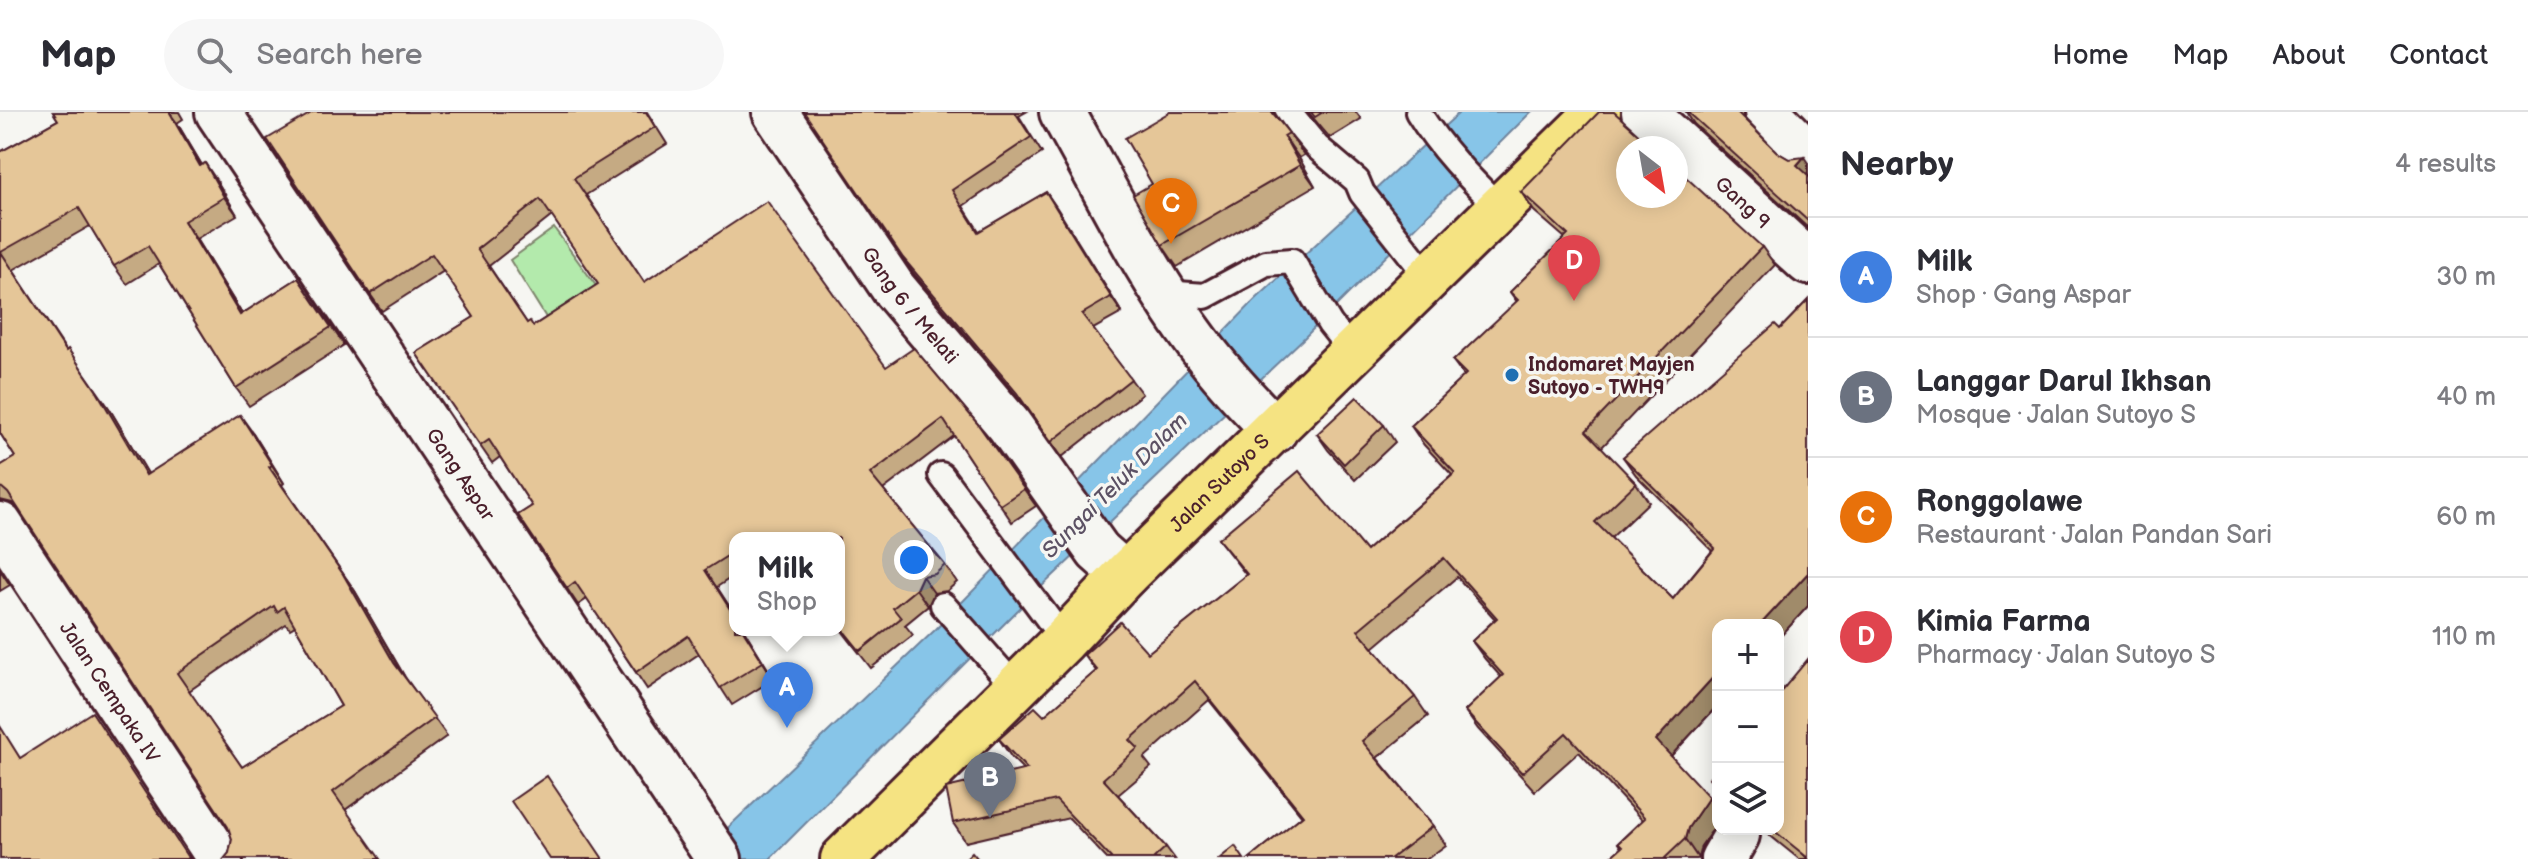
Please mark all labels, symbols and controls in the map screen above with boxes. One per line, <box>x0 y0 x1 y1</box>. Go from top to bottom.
search box <box>164 19 724 91</box>
text: Map <box>40 33 116 78</box>
icon: search <box>192 33 236 77</box>
text: Search here <box>256 37 423 73</box>
text: Home <box>2052 39 2128 72</box>
text: Map <box>2172 39 2229 72</box>
text: About <box>2273 39 2345 72</box>
text: Contact <box>2389 39 2488 72</box>
north arrow <box>1616 136 1688 208</box>
text: Nearby <box>1840 144 1954 185</box>
text: 4 results <box>2395 149 2496 180</box>
street label: Gang 9 <box>1710 172 1775 234</box>
pin: C <box>1145 178 1197 244</box>
pin: D <box>1548 235 1600 301</box>
street label: Gang 6 / Melati <box>856 243 963 369</box>
text: Milk <box>1916 244 1972 280</box>
text: A <box>1858 262 1874 293</box>
text: 30 m <box>2436 262 2496 293</box>
text: Shop · Gang Aspar <box>1916 280 2131 311</box>
place label: Indomaret Mayjen Sutoyo - TWH9 <box>1528 353 1695 400</box>
text: Langgar Darul Ikhsan <box>1916 364 2212 400</box>
marker: Indomaret Mayjen Sutoyo - TWH9 <box>1503 366 1521 384</box>
text: B <box>1857 382 1875 413</box>
text: 40 m <box>2436 382 2496 413</box>
text: Mosque · Jalan Sutoyo S <box>1916 400 2196 431</box>
water label: Sungai Teluk Dalam <box>1037 408 1193 564</box>
street label: Gang Aspar <box>421 424 500 526</box>
street label: Jalan Sutoyo S <box>1165 429 1275 538</box>
text: Ronggolawe <box>1916 484 2083 520</box>
text: C <box>1857 502 1875 533</box>
text: 60 m <box>2436 502 2496 533</box>
text: Restaurant · Jalan Pandan Sari <box>1916 520 2272 551</box>
popup <box>729 532 845 636</box>
your location <box>894 540 934 580</box>
text: Milk <box>757 551 813 587</box>
text: Shop <box>757 587 817 618</box>
text: Kimia Farma <box>1916 604 2091 640</box>
street label: Jalan Cempaka IV <box>54 617 165 768</box>
map controls <box>1712 619 1784 835</box>
button: + <box>1712 619 1784 691</box>
text: D <box>1857 622 1875 653</box>
text: 110 m <box>2432 622 2496 653</box>
text: Pharmacy · Jalan Sutoyo S <box>1916 640 2216 671</box>
pin: A <box>761 662 813 728</box>
button: − <box>1712 691 1784 763</box>
pin: B <box>964 752 1016 818</box>
button: layers <box>1712 763 1784 835</box>

